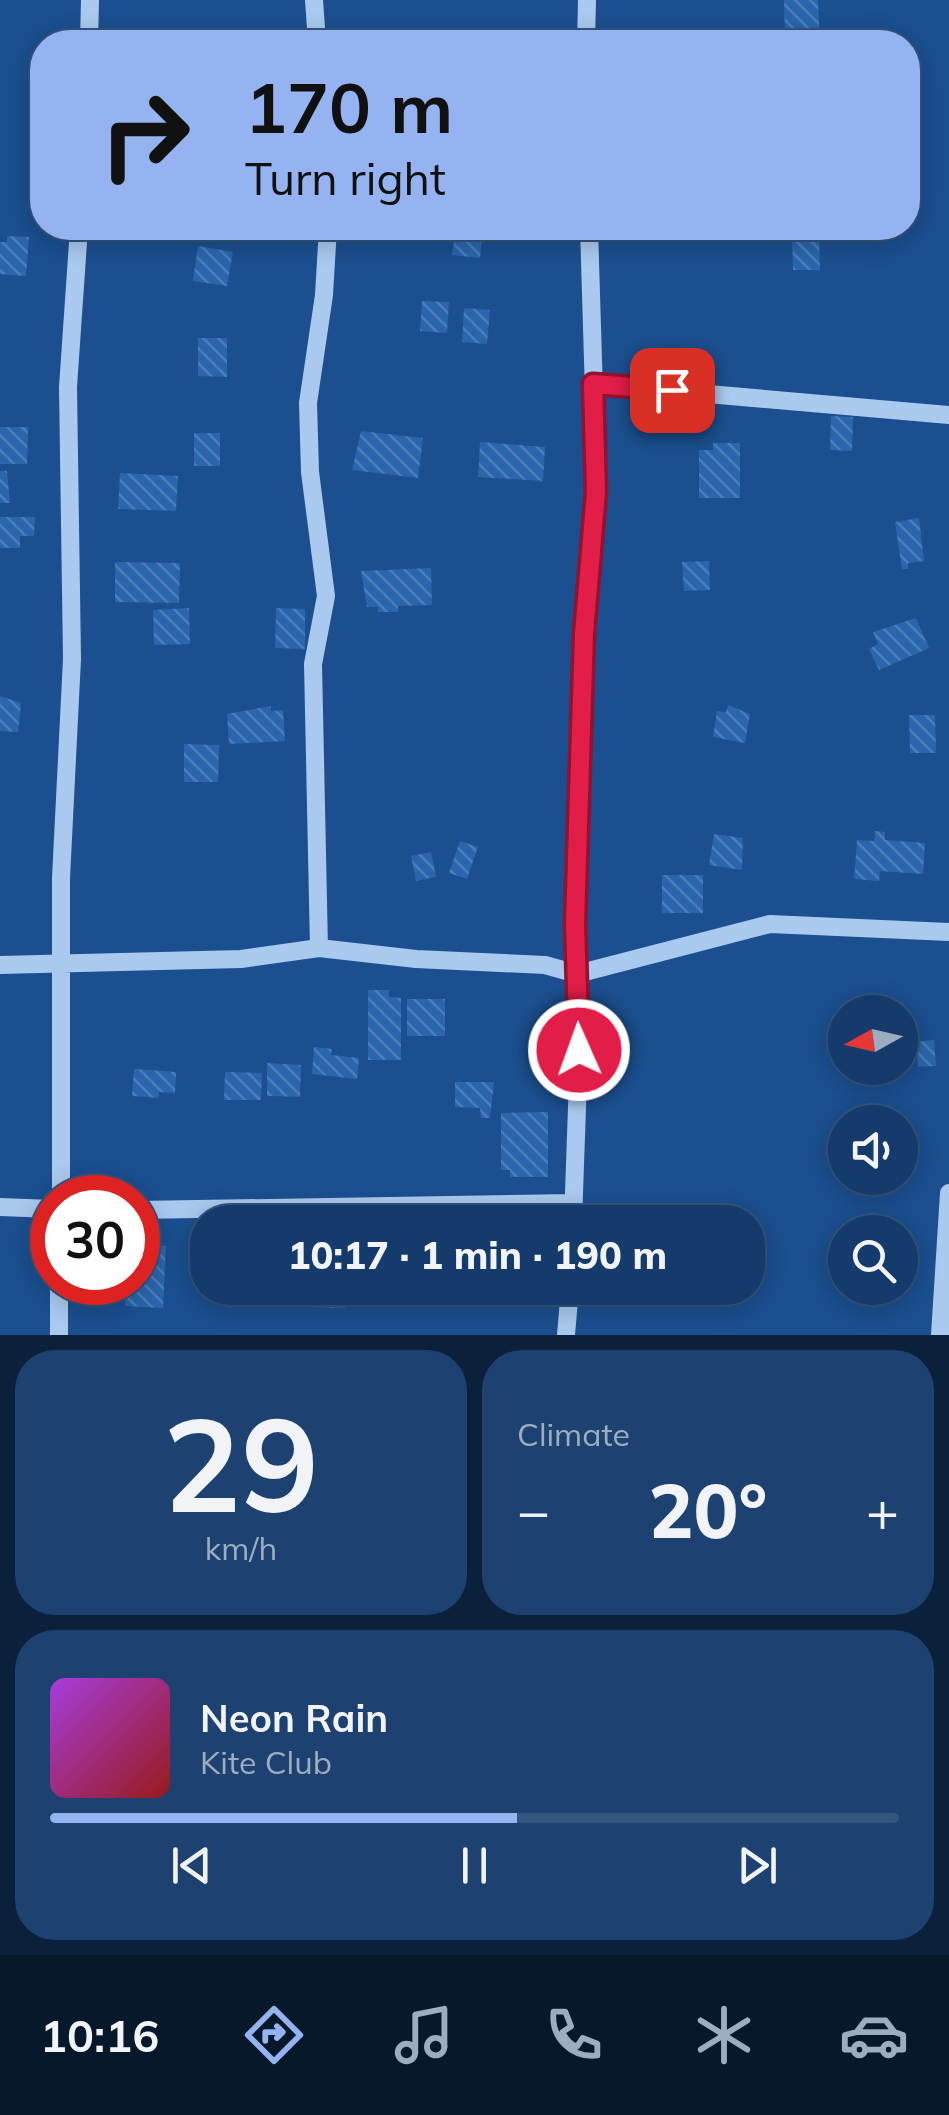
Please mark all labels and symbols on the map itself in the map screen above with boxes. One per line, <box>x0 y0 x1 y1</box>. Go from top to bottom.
pin <box>630 348 715 433</box>
north arrow <box>828 995 918 1085</box>
position arrow <box>527 998 631 1102</box>
speed limit sign: 30 <box>30 1175 160 1305</box>

